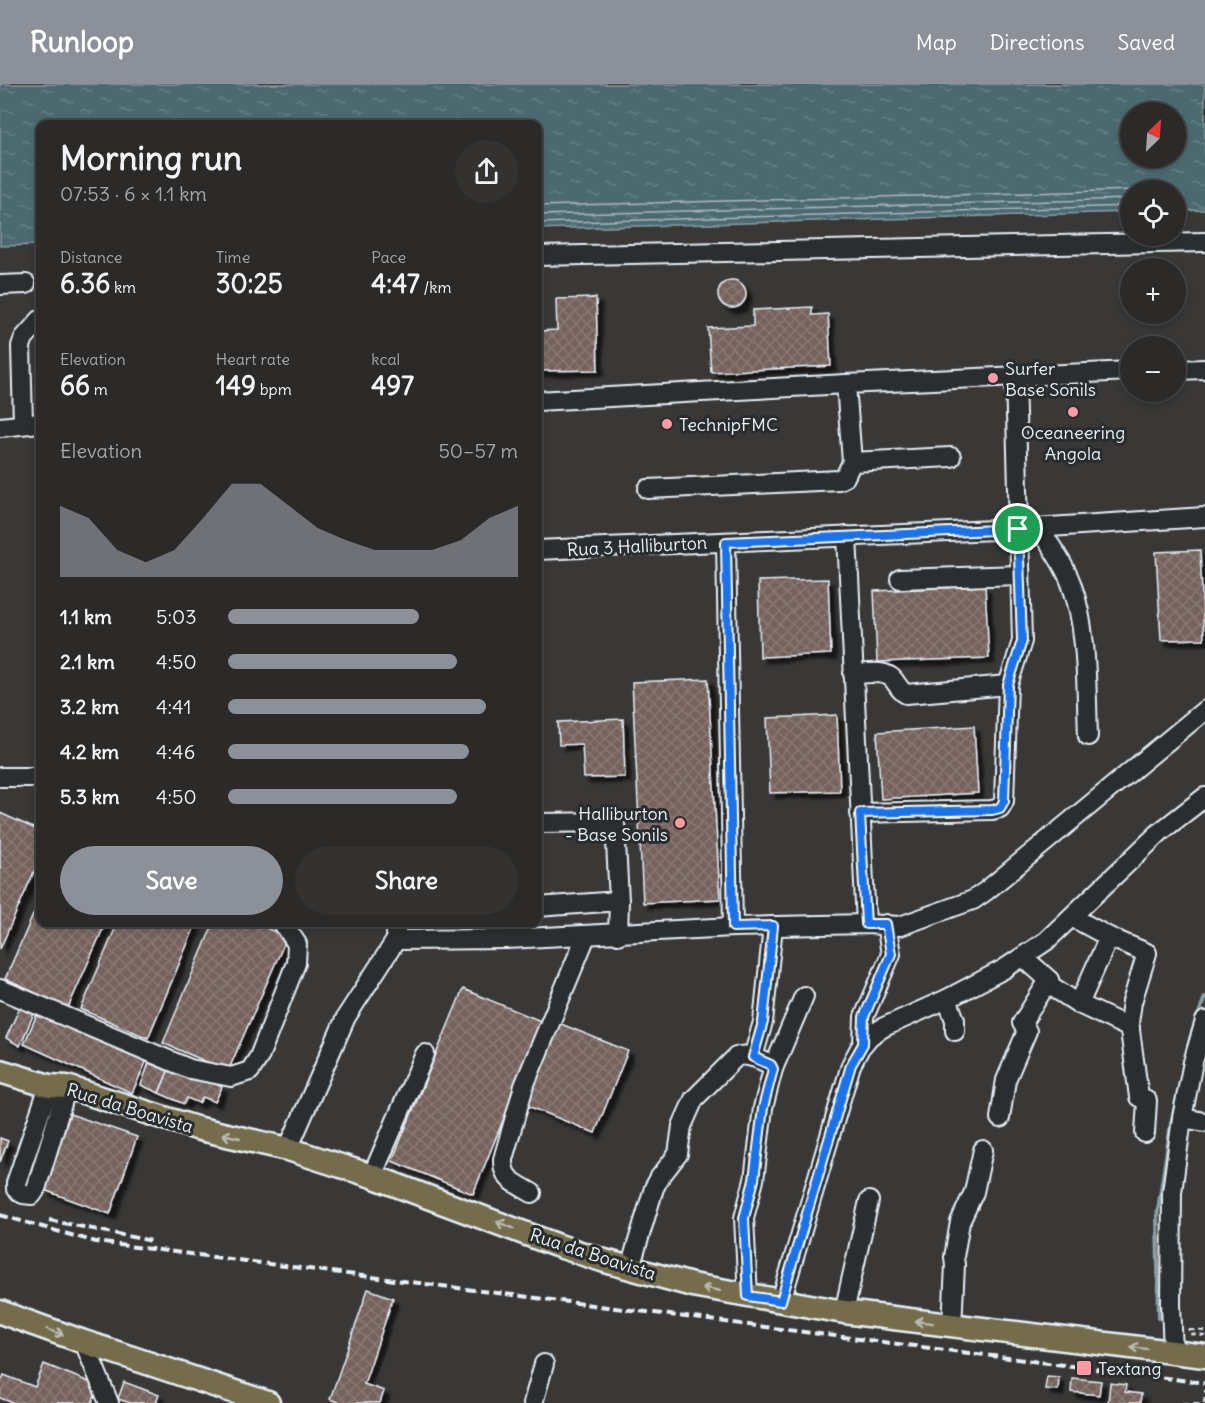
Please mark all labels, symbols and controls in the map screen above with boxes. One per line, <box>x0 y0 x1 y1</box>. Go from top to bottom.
text: Runloop <box>30 24 134 60</box>
text: Map <box>916 29 957 56</box>
text: Directions <box>990 29 1084 56</box>
text: Saved <box>1117 29 1175 56</box>
north arrow <box>1120 102 1186 168</box>
map controls <box>1120 102 1186 402</box>
text: Morning run <box>60 137 242 179</box>
button: share <box>455 140 518 203</box>
button: locate <box>1120 180 1186 246</box>
text: 07:53 · 6 × 1.1 km <box>60 181 207 206</box>
text: Distance <box>60 247 122 267</box>
text: Time <box>216 247 250 267</box>
text: Pace <box>371 247 406 267</box>
button: + <box>1120 258 1186 324</box>
text: 6.36 <box>60 267 110 300</box>
text: 30:25 <box>216 267 283 300</box>
text: 4:47 <box>371 267 420 300</box>
text: km <box>110 277 136 297</box>
text: /km <box>420 277 452 297</box>
button: − <box>1120 336 1186 402</box>
text: Elevation <box>60 349 126 369</box>
text: Heart rate <box>216 349 290 369</box>
text: kcal <box>371 349 400 369</box>
place label: Surfer Base Sonils <box>1005 357 1096 401</box>
text: 66 <box>60 369 90 402</box>
text: 149 <box>216 369 256 402</box>
text: 497 <box>371 369 414 402</box>
marker: Surfer Base Sonils <box>986 371 1000 385</box>
text: m <box>90 379 108 399</box>
text: bpm <box>256 379 292 399</box>
marker: Oceaneering Angola <box>1066 405 1080 419</box>
place label: TechnipFMC <box>679 413 778 436</box>
marker: TechnipFMC <box>660 417 674 431</box>
place label: Oceaneering Angola <box>1021 421 1125 465</box>
text: Elevation <box>60 438 142 463</box>
text: 50–57 m <box>438 438 518 463</box>
pin <box>992 503 1043 554</box>
icon: arrive <box>1001 512 1034 545</box>
street label: Rua 3 Halliburton <box>566 531 708 561</box>
text: 1.1 km <box>60 604 112 629</box>
text: 5:03 <box>156 604 197 629</box>
text: 2.1 km <box>60 649 115 674</box>
text: 4:50 <box>156 649 197 674</box>
text: 3.2 km <box>60 694 119 719</box>
text: 4:41 <box>156 694 191 719</box>
text: 4.2 km <box>60 739 119 764</box>
text: 4:46 <box>156 739 195 764</box>
text: 5.3 km <box>60 784 120 809</box>
text: 4:50 <box>156 784 197 809</box>
place label: Halliburton - Base Sonils <box>565 802 668 846</box>
marker: Halliburton - Base Sonils <box>673 816 687 830</box>
button: Save <box>60 846 283 915</box>
button: Share <box>295 846 518 915</box>
street label: Rua da Boavista <box>64 1078 196 1138</box>
one-way arrow <box>222 1130 241 1142</box>
one-way arrow <box>496 1219 515 1230</box>
street label: Rua da Boavista <box>527 1223 659 1285</box>
one-way arrow <box>702 1283 721 1294</box>
one-way arrow <box>915 1316 935 1327</box>
one-way arrow <box>45 1327 64 1338</box>
one-way arrow <box>1129 1342 1149 1353</box>
place label: Textang <box>1098 1357 1162 1380</box>
marker: Textang <box>1075 1359 1093 1377</box>

